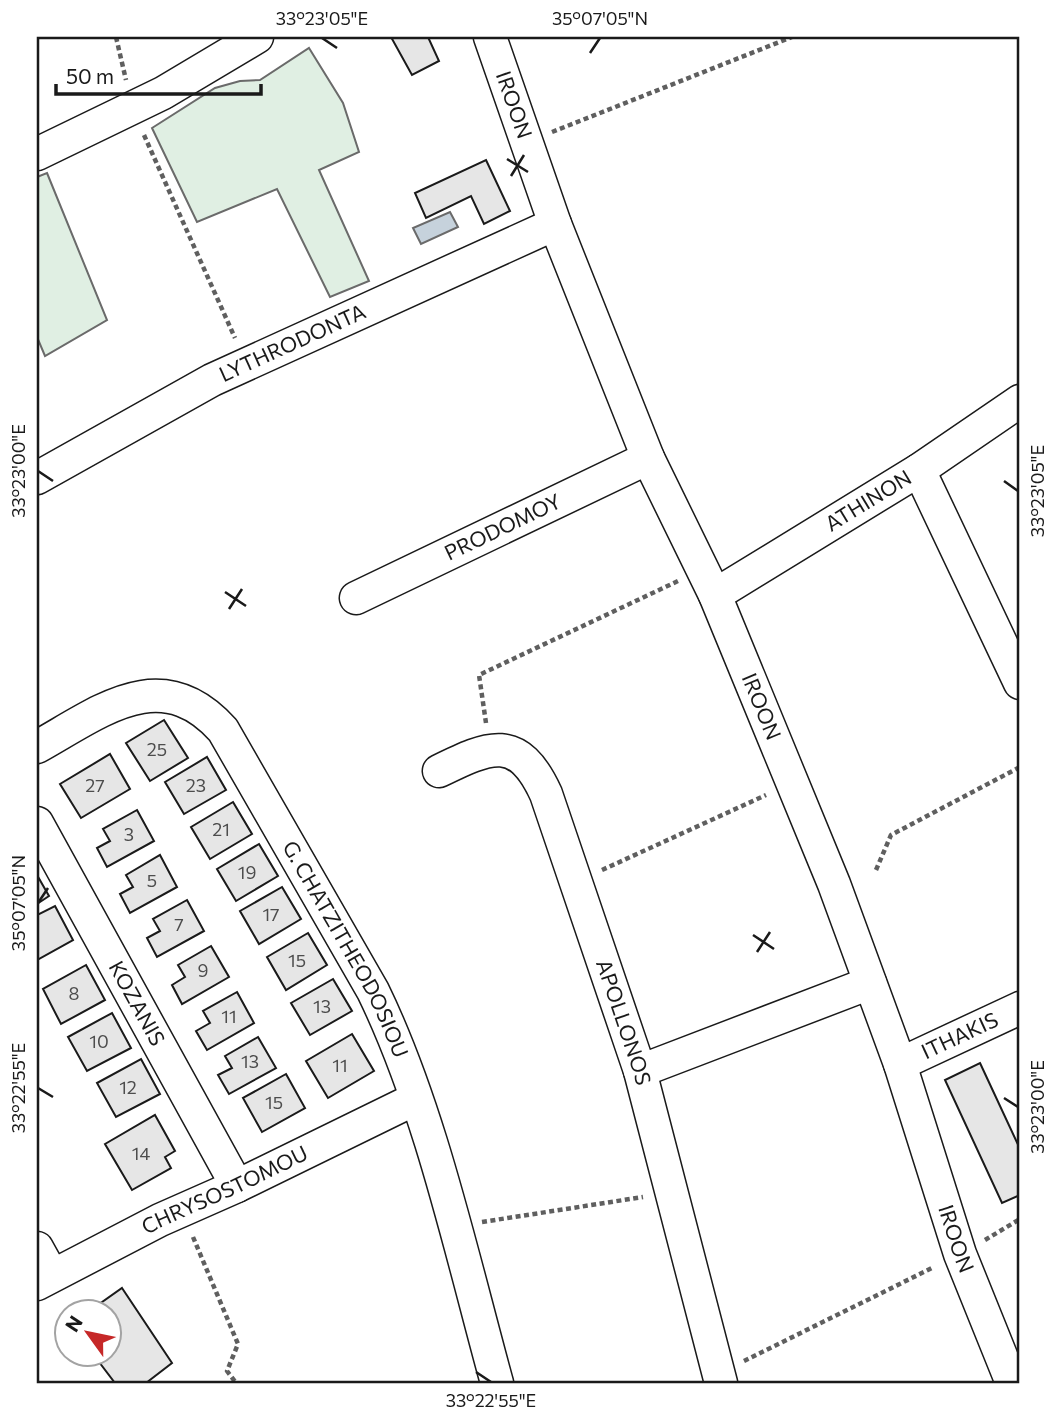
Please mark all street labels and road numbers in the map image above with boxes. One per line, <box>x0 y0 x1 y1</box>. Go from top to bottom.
street label: IROON <box>492 67 538 142</box>
street label: LYTHRODONTA <box>215 298 369 386</box>
street label: ATHINON <box>820 464 915 536</box>
street label: PRODOMOY <box>440 488 565 565</box>
street label: IROON <box>738 669 787 743</box>
street label: G. CHATZITHEODOSIOU <box>278 836 415 1061</box>
street label: KOZANIS <box>104 956 171 1049</box>
street label: APOLLONOS <box>592 956 657 1087</box>
street label: ITHAKIS <box>917 1006 1002 1063</box>
street label: CHRYSOSTOMOU <box>137 1139 311 1238</box>
street label: IROON <box>934 1201 980 1276</box>

